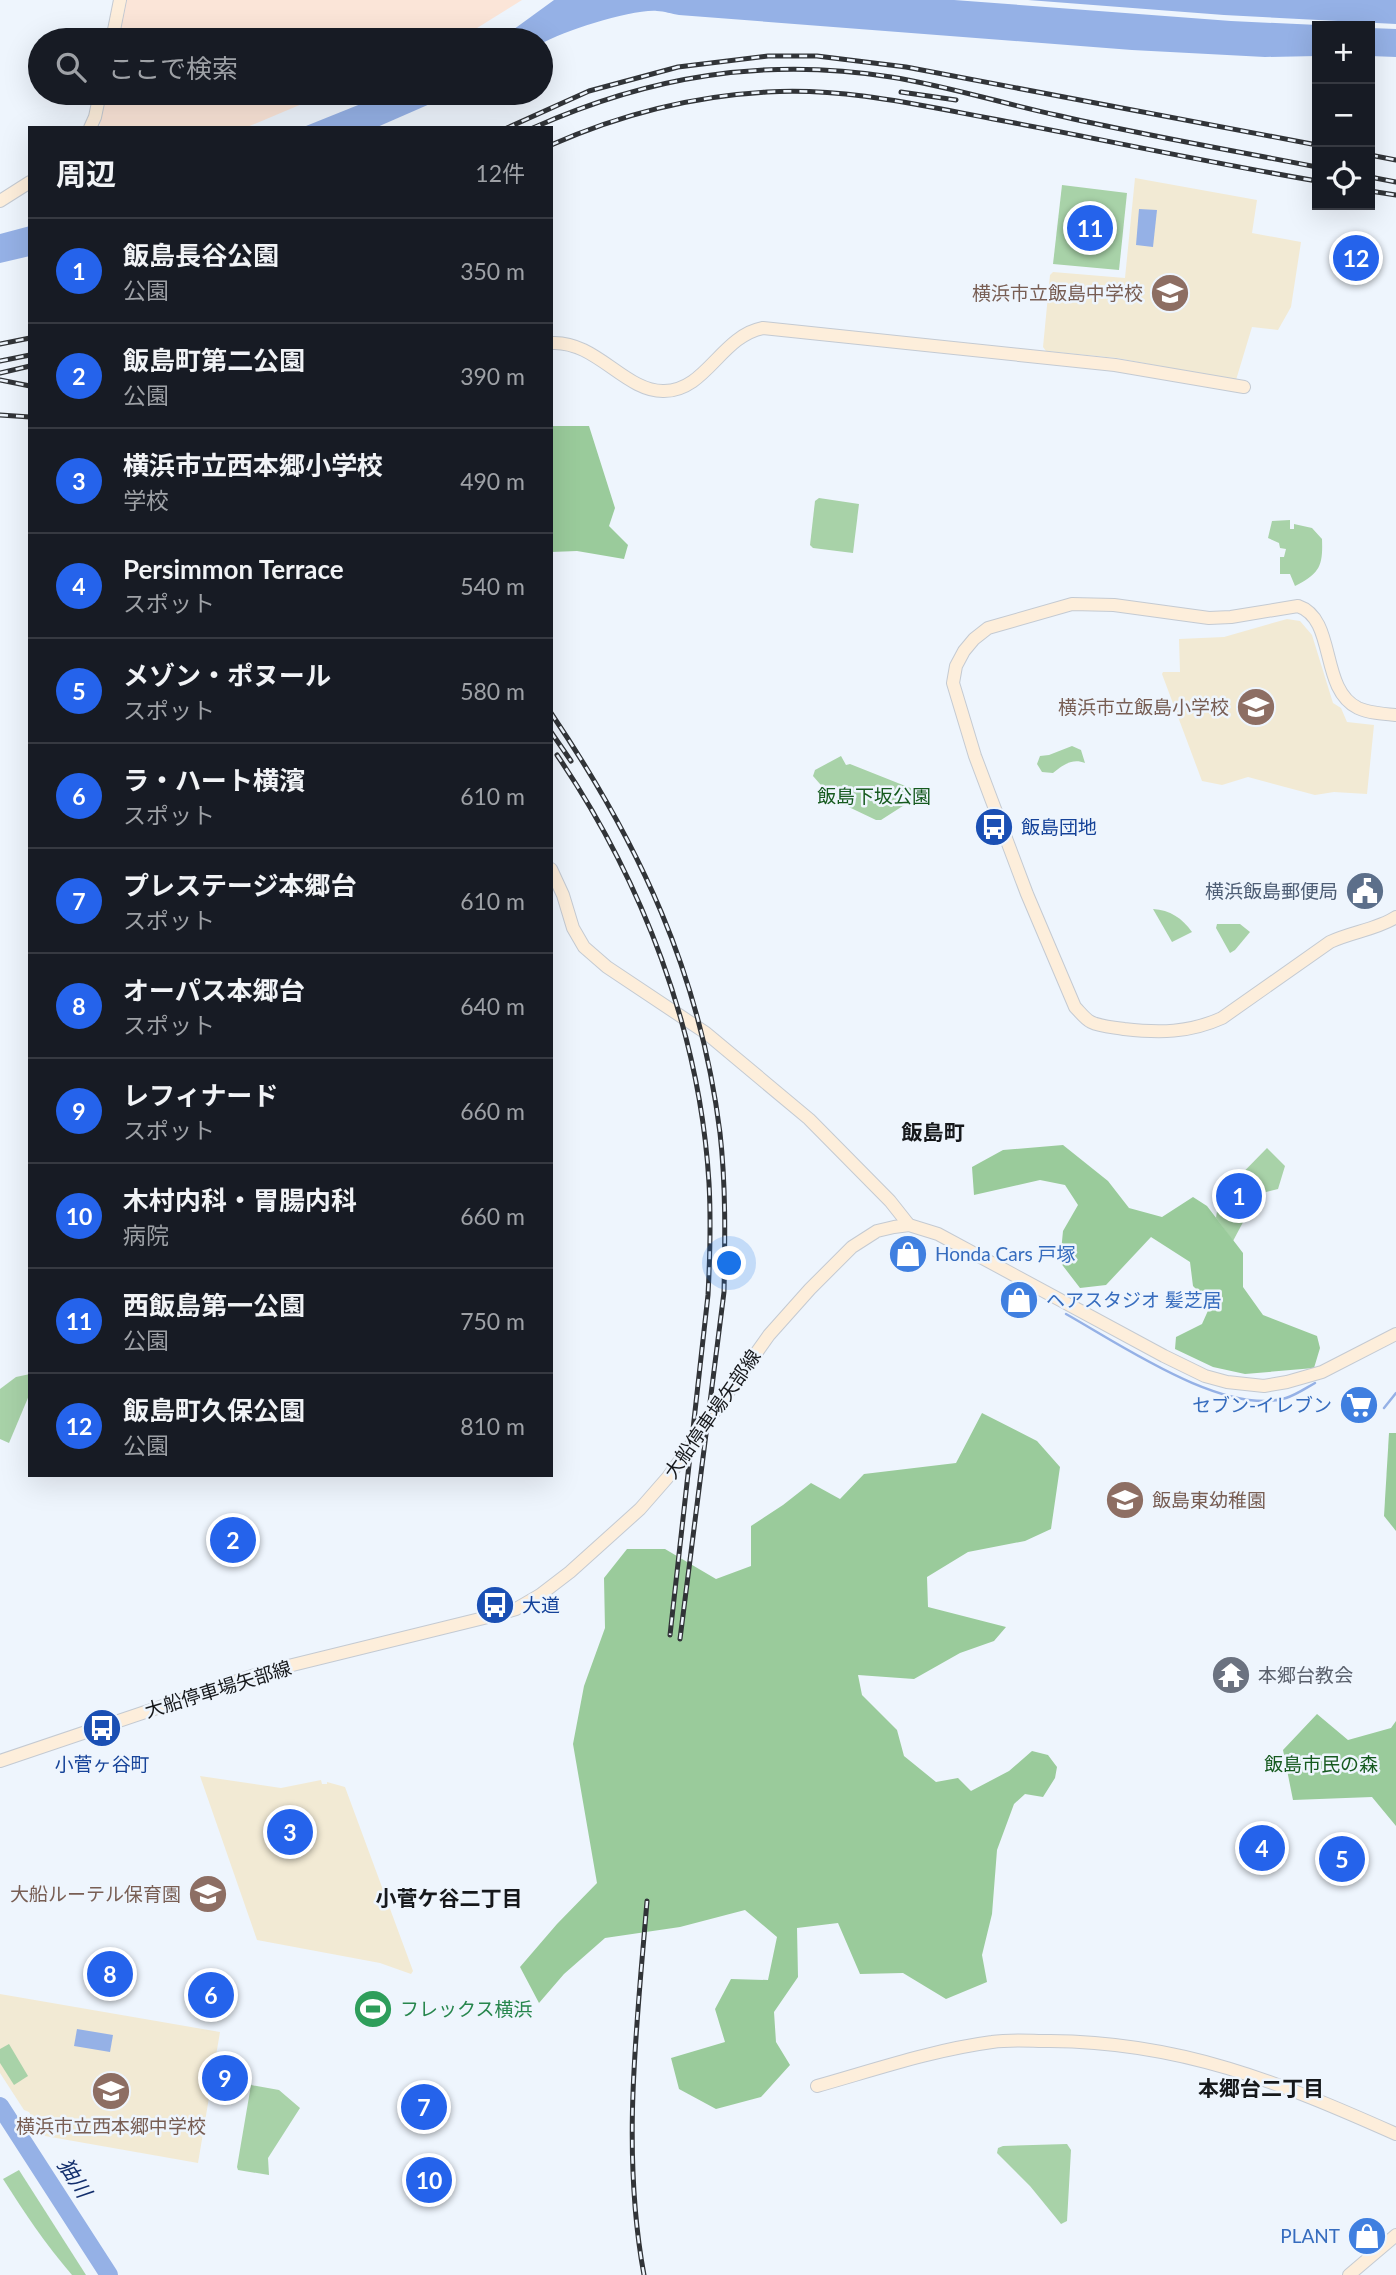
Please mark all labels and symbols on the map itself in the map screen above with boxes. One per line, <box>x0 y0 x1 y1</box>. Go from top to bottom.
pin: 11 <box>1067 202 1113 254</box>
pin: 12 <box>1333 232 1379 284</box>
school or university icon: 横浜市立飯島中学校 <box>1149 272 1191 314</box>
place label: 横浜市立飯島中学校 <box>972 281 1143 304</box>
school or university icon: 横浜市立飯島小学校 <box>1235 686 1277 728</box>
place label: 横浜市立飯島小学校 <box>1058 695 1229 718</box>
park label: 飯島下坂公園 <box>817 784 931 807</box>
bus stop icon: 飯島団地 <box>973 806 1015 848</box>
place label: 飯島団地 <box>1021 815 1097 838</box>
public building icon: 横浜飯島郵便局 <box>1344 870 1386 912</box>
place label: 横浜飯島郵便局 <box>1205 879 1338 902</box>
district label: 飯島町 <box>901 1119 965 1144</box>
pin: 1 <box>1216 1170 1262 1222</box>
shop icon: Honda Cars 戸塚 <box>887 1233 929 1275</box>
place label: Honda Cars 戸塚 <box>935 1242 1076 1265</box>
your location <box>712 1246 746 1280</box>
shop icon: ヘアスタジオ 髪芝居 <box>998 1279 1040 1321</box>
place label: ヘアスタジオ 髪芝居 <box>1046 1288 1222 1311</box>
street label: 大船停車場矢部線 <box>659 1345 765 1483</box>
supermarket icon: セブン-イレブン <box>1338 1384 1380 1426</box>
place label: セブン-イレブン <box>1192 1393 1332 1416</box>
school or university icon: 飯島東幼稚園 <box>1104 1479 1146 1521</box>
place label: 飯島東幼稚園 <box>1152 1488 1266 1511</box>
pin: 2 <box>210 1514 256 1566</box>
bus stop icon: 大道 <box>474 1584 516 1626</box>
place label: 大道 <box>522 1593 560 1616</box>
temple icon: 本郷台教会 <box>1210 1654 1252 1696</box>
street label: 大船停車場矢部線 <box>142 1655 294 1722</box>
place label: 本郷台教会 <box>1258 1663 1353 1686</box>
bus stop icon: 小菅ヶ谷町 <box>81 1707 123 1749</box>
place label: 小菅ヶ谷町 <box>54 1752 150 1775</box>
park label: 飯島市民の森 <box>1264 1752 1378 1775</box>
pin: 3 <box>267 1806 313 1858</box>
pin: 4 <box>1239 1822 1285 1874</box>
pin: 5 <box>1319 1833 1365 1885</box>
school or university icon: 大船ルーテル保育園 <box>187 1873 229 1915</box>
place label: 大船ルーテル保育園 <box>10 1882 181 1905</box>
district label: 小菅ケ谷二丁目 <box>376 1885 523 1910</box>
pin: 8 <box>87 1948 133 2000</box>
pin: 6 <box>188 1969 234 2021</box>
sports icon: フレックス横浜 <box>352 1988 394 2030</box>
place label: フレックス横浜 <box>400 1997 532 2020</box>
pin: 9 <box>202 2052 248 2104</box>
school or university icon: 横浜市立西本郷中学校 <box>90 2070 132 2112</box>
district label: 本郷台二丁目 <box>1198 2075 1324 2100</box>
pin: 7 <box>401 2081 447 2133</box>
place label: 横浜市立西本郷中学校 <box>16 2114 206 2137</box>
water label: 㹨川 <box>53 2153 98 2203</box>
pin: 10 <box>406 2154 452 2206</box>
shop icon: PLANT <box>1346 2215 1388 2257</box>
place label: PLANT <box>1280 2224 1340 2247</box>

